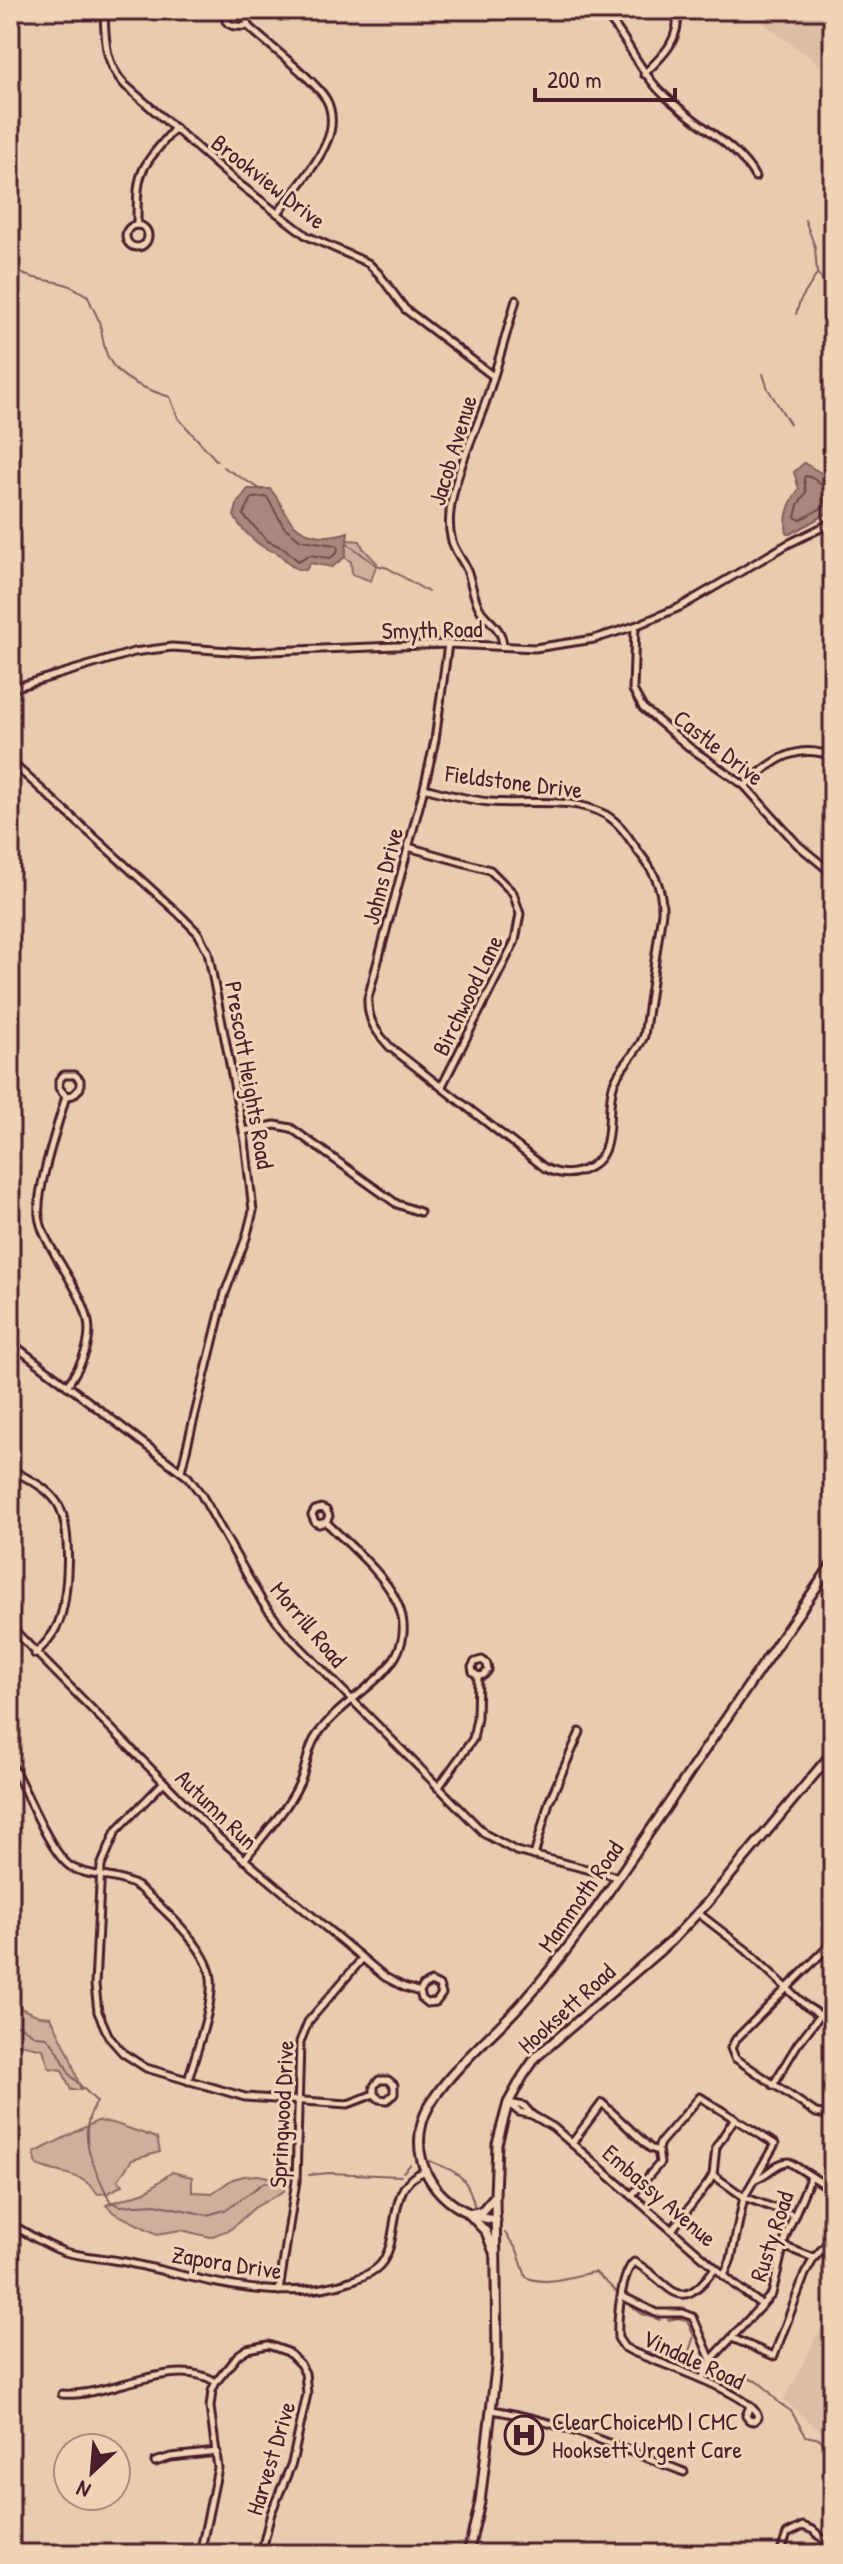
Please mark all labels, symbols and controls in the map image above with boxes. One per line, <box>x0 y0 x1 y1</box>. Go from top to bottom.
scale bar <box>535 52 675 102</box>
text: 200 m <box>547 63 602 95</box>
street label: Brookview Drive <box>205 126 333 236</box>
street label: Jacob Avenue <box>420 391 484 509</box>
street label: Smyth Road <box>381 612 483 646</box>
street label: Castle Drive <box>667 702 771 793</box>
street label: Fieldstone Drive <box>443 757 585 805</box>
street label: Johns Drive <box>354 823 410 928</box>
street label: Birchwood Lane <box>424 929 510 1061</box>
street label: Prescott Heights Road <box>218 979 282 1171</box>
street label: Morrill Road <box>264 1574 354 1674</box>
street label: Autumn Run <box>169 1762 265 1856</box>
street label: Mammoth Road <box>530 1834 630 1958</box>
street label: Hooksett Road <box>510 1956 622 2060</box>
street label: Springwood Drive <box>261 2039 301 2189</box>
street label: Embassy Avenue <box>596 2137 724 2254</box>
street label: Rusty Road <box>741 2187 801 2285</box>
street label: Zapora Drive <box>170 2238 285 2287</box>
street label: Vindale Road <box>638 2321 750 2397</box>
street label: Harvest Drive <box>238 2397 303 2519</box>
place label: ClearChoiceMD | CMC Hooksett Urgent Care <box>552 2405 742 2465</box>
hospital icon: ClearChoiceMD | CMC Hooksett Urgent Care <box>503 2414 545 2456</box>
north arrow <box>52 2432 132 2512</box>
text: N <box>71 2474 95 2506</box>

